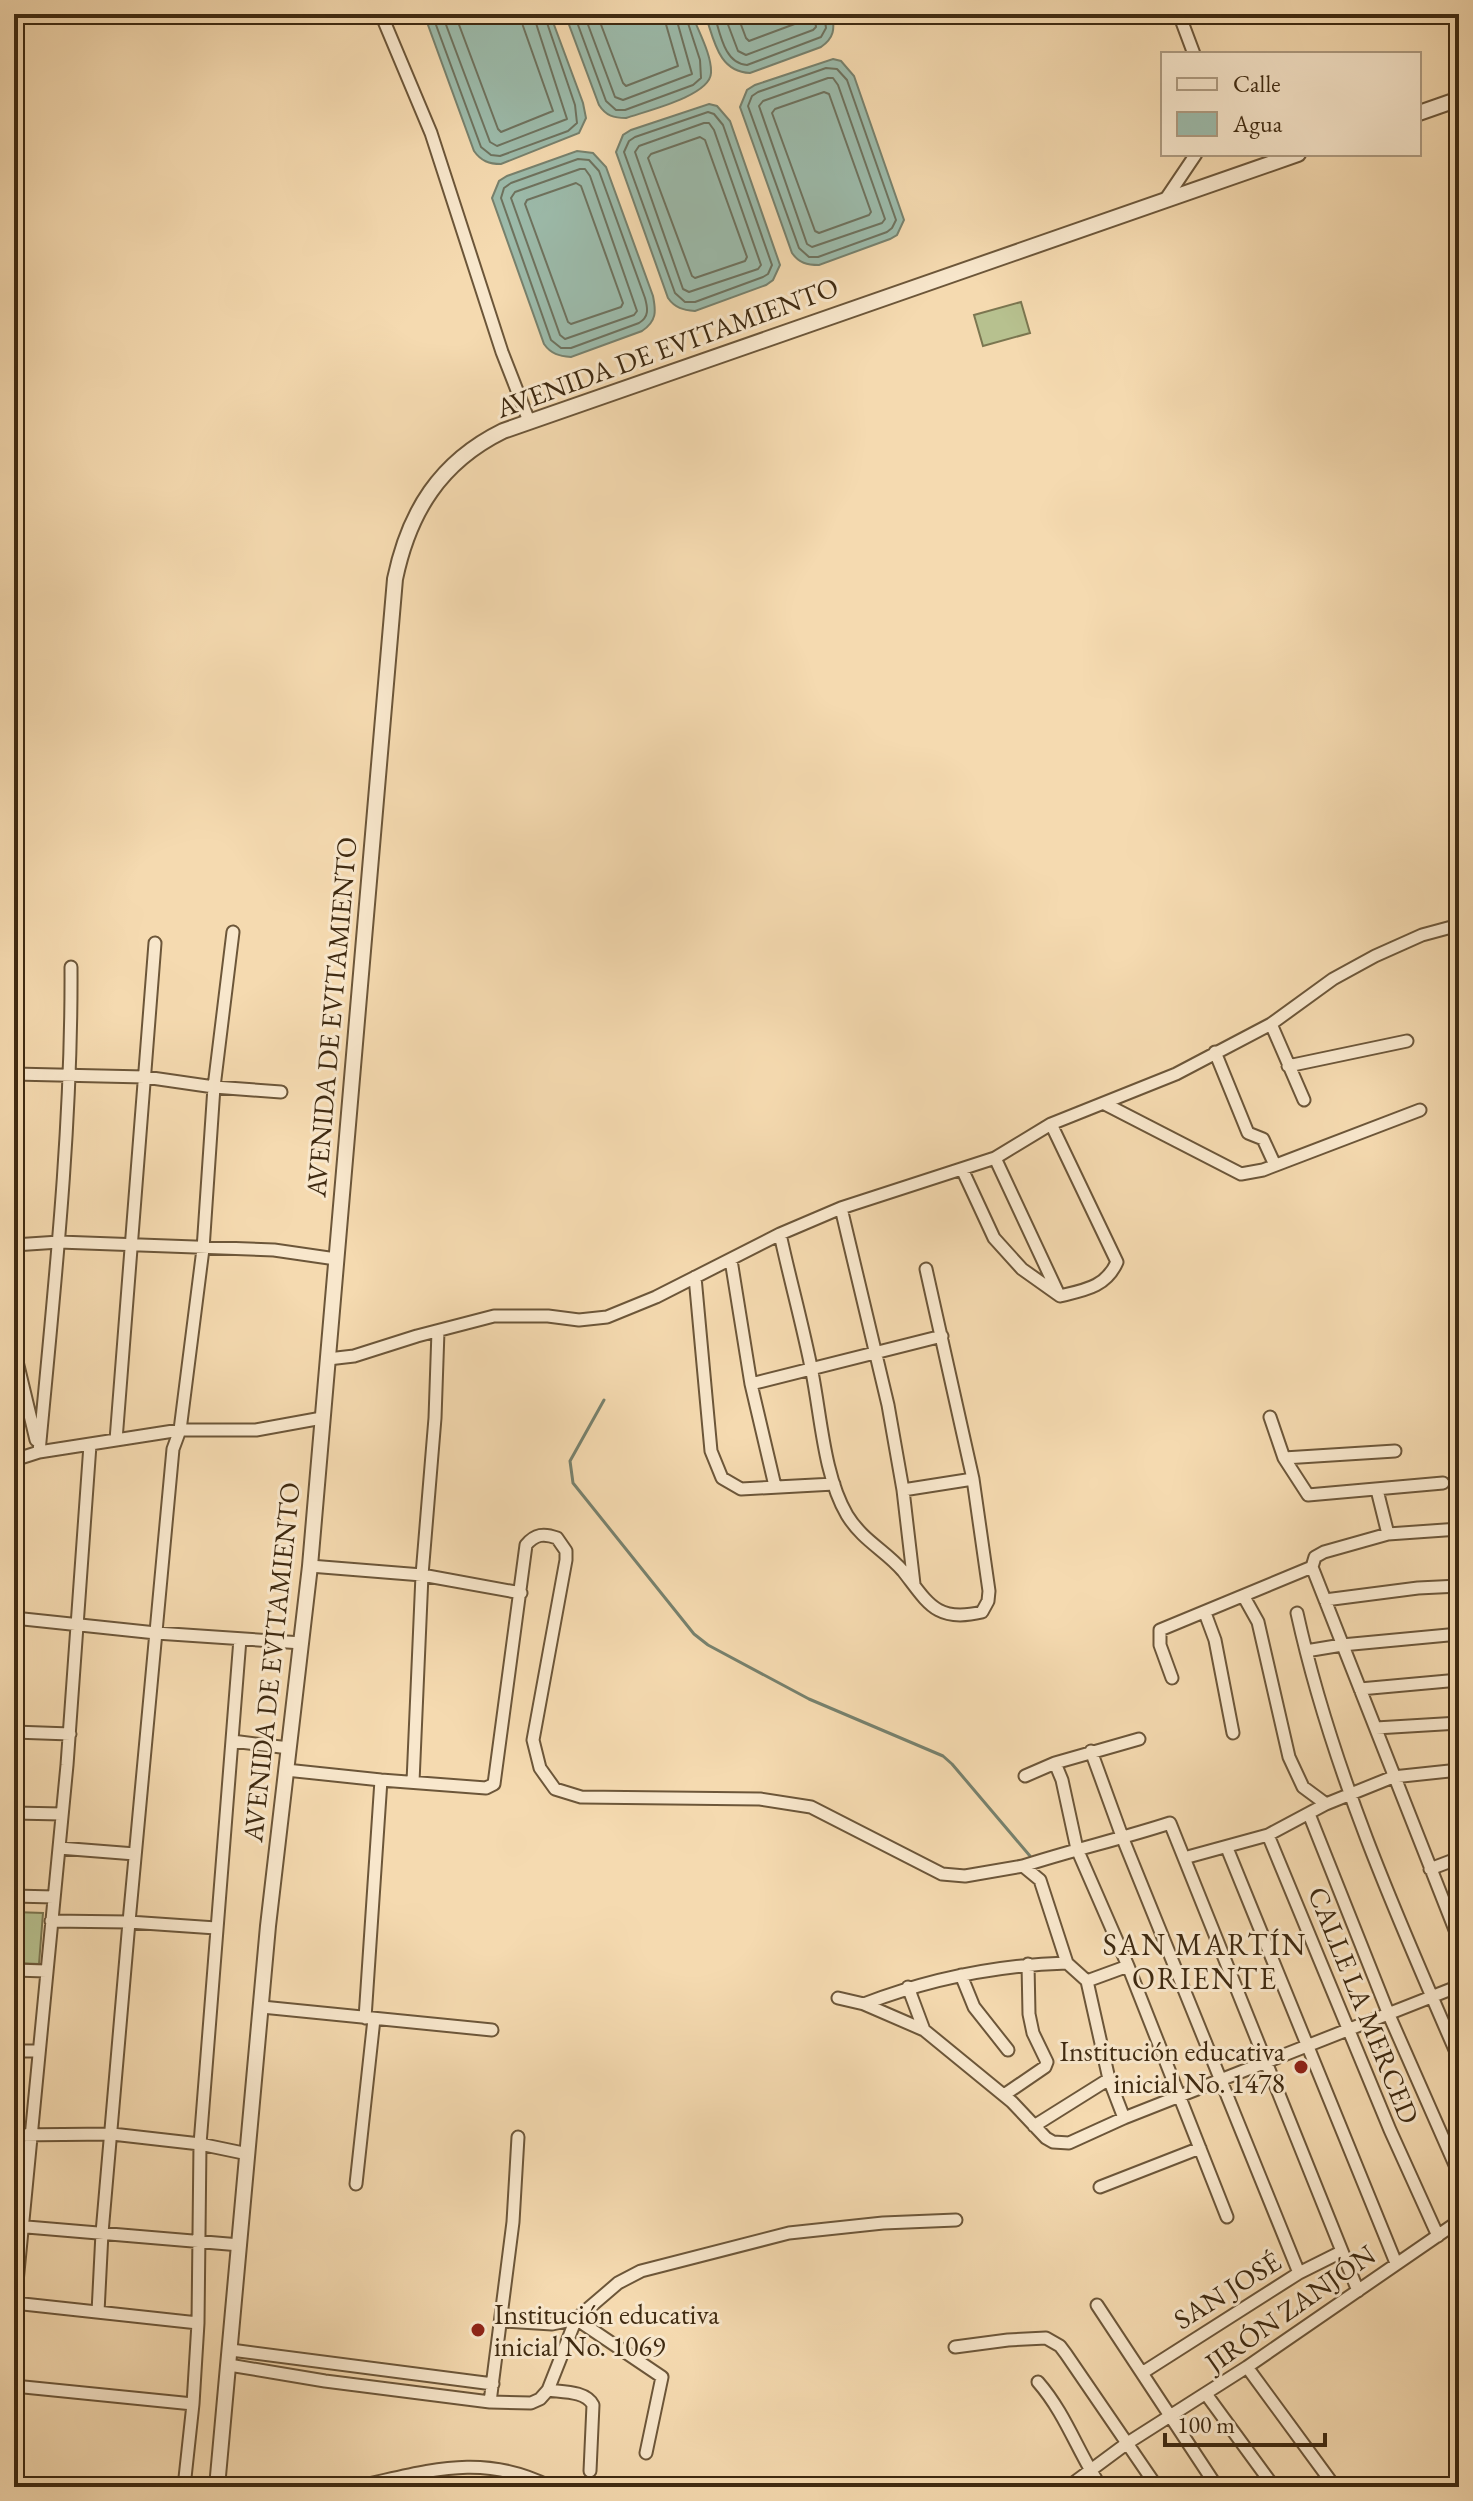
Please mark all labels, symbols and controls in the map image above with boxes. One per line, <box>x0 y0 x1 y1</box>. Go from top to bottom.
legend <box>1161 52 1421 156</box>
text: Calle <box>1233 68 1281 99</box>
text: Agua <box>1232 108 1283 139</box>
street label: AVENIDA DE EVITAMIENTO <box>490 268 843 426</box>
street label: AVENIDA DE EVITAMIENTO <box>297 835 365 1200</box>
street label: AVENIDA DE EVITAMIENTO <box>234 1480 308 1845</box>
street label: CALLE LA MERCED <box>1300 1881 1428 2129</box>
district label: SAN MARTÍN ORIENTE <box>1103 1925 1307 1998</box>
place label: Institución educativa inicial No. 1478 <box>1060 2033 1286 2101</box>
marker: Institución educativa inicial No. 1478 <box>1292 2058 1310 2076</box>
street label: JIRÓN ZANJÓN <box>1196 2236 1382 2381</box>
street label: SAN JOSÉ <box>1167 2243 1288 2337</box>
place label: Institución educativa inicial No. 1069 <box>494 2296 720 2364</box>
marker: Institución educativa inicial No. 1069 <box>469 2321 487 2339</box>
scale bar <box>1165 2397 1325 2447</box>
text: 100 m <box>1177 2409 1235 2440</box>

